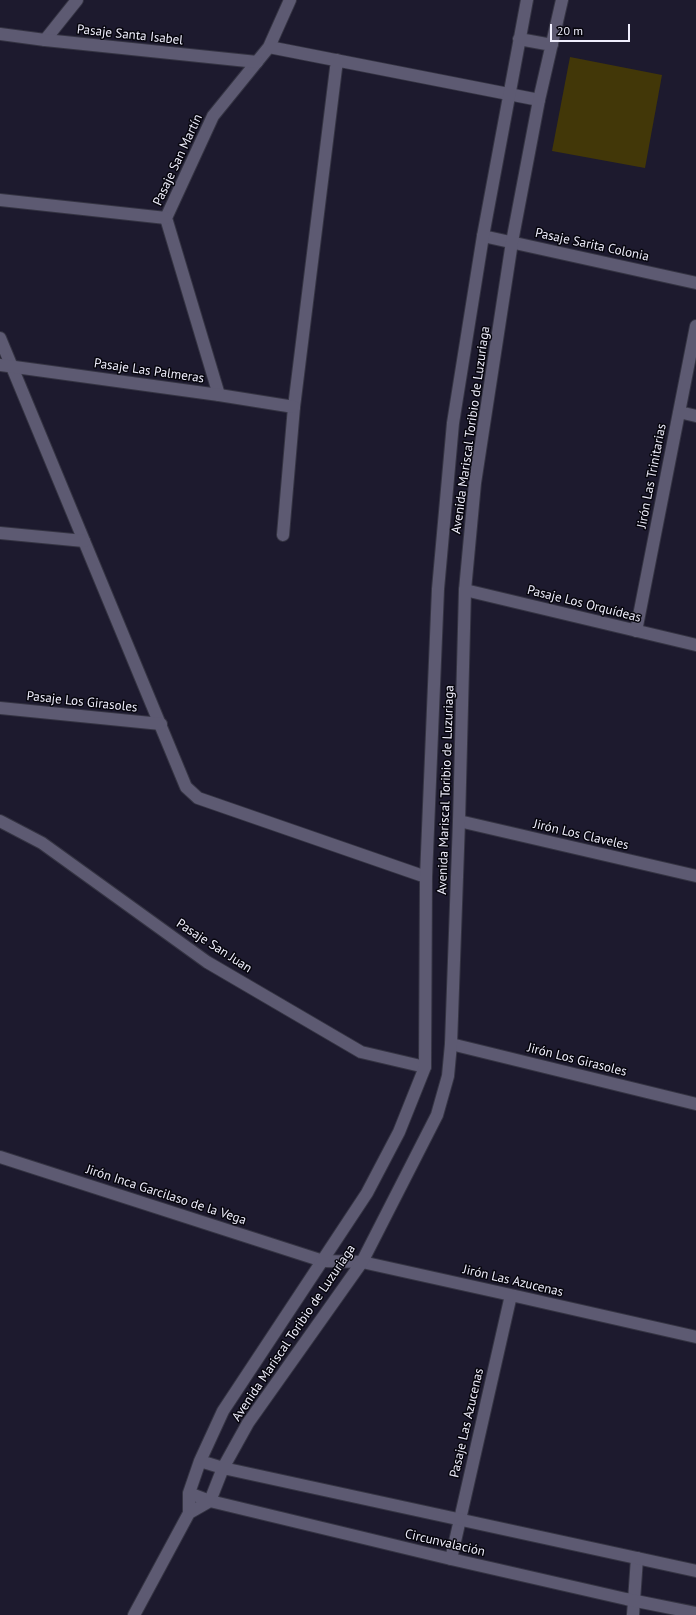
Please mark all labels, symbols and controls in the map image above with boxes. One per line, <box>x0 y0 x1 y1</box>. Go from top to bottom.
scale bar <box>552 16 632 42</box>
street label: Pasaje Santa Isabel <box>76 22 184 48</box>
text: 20 m <box>557 23 583 38</box>
street label: Pasaje San Martín <box>150 112 206 208</box>
street label: Pasaje Sarita Colonia <box>534 225 650 265</box>
street label: Avenida Mariscal Toribio de Luzuriaga <box>449 325 493 535</box>
street label: Pasaje Las Palmeras <box>93 356 205 386</box>
street label: Jirón Las Trinitarias <box>634 422 670 530</box>
street label: Pasaje Los Orquídeas <box>525 582 643 626</box>
street label: Avenida Mariscal Toribio de Luzuriaga <box>435 685 457 895</box>
street label: Pasaje Los Girasoles <box>26 688 138 716</box>
street label: Jirón Los Claveles <box>532 816 630 854</box>
street label: Pasaje San Juan <box>173 916 255 976</box>
street label: Jirón Los Girasoles <box>526 1040 628 1080</box>
street label: Jirón Inca Garcilaso de la Vega <box>84 1162 248 1228</box>
street label: Avenida Mariscal Toribio de Luzuriaga <box>229 1242 359 1424</box>
street label: Jirón Las Azucenas <box>461 1262 565 1300</box>
street label: Pasaje Las Azucenas <box>447 1367 487 1479</box>
street label: Circunvalación <box>403 1526 487 1560</box>

